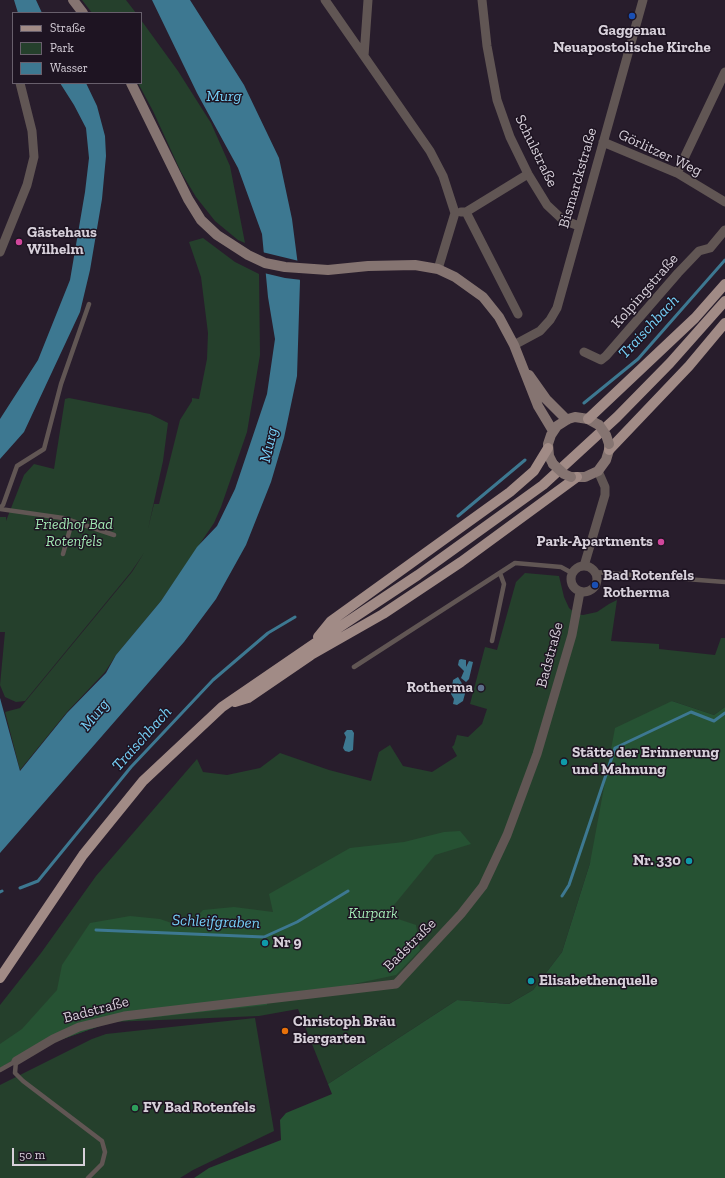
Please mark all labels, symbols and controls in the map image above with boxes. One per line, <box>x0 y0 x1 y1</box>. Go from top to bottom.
marker: Gaggenau Neuapostolische Kirche <box>627 11 637 21</box>
legend <box>12 12 142 84</box>
text: Straße <box>50 21 85 35</box>
place label: Gaggenau Neuapostolische Kirche <box>553 22 711 57</box>
text: Park <box>50 41 74 55</box>
text: Wasser <box>50 61 88 75</box>
water label: Murg <box>206 86 242 106</box>
street label: Schulstraße <box>511 112 561 190</box>
street label: Bismarckstraße <box>555 126 601 230</box>
street label: Görlitzer Weg <box>615 126 705 180</box>
place label: Gästehaus Wilhelm <box>27 224 97 259</box>
marker: Gästehaus Wilhelm <box>14 237 24 247</box>
street label: Kolpingstraße <box>608 250 682 332</box>
water label: Traischbach <box>615 291 683 363</box>
water label: Murg <box>256 426 282 464</box>
park label: Friedhof Bad Rotenfels <box>35 516 113 551</box>
place label: Park-Apartments <box>537 533 653 551</box>
marker: Park-Apartments <box>656 537 666 547</box>
place label: Bad Rotenfels Rotherma <box>603 567 694 602</box>
marker: Bad Rotenfels Rotherma <box>590 580 600 590</box>
street label: Badstraße <box>533 620 567 690</box>
place label: Rotherma <box>406 679 473 697</box>
marker: Rotherma <box>476 683 486 693</box>
water label: Murg <box>76 695 114 735</box>
water label: Traischbach <box>108 703 176 775</box>
place label: Stätte der Erinnerung und Mahnung <box>572 744 719 779</box>
marker: Stätte der Erinnerung und Mahnung <box>559 757 569 767</box>
place label: Nr. 330 <box>633 852 681 870</box>
marker: Nr. 330 <box>684 856 694 866</box>
park label: Kurpark <box>348 905 398 923</box>
water label: Schleifgraben <box>172 911 260 933</box>
street label: Badstraße <box>380 915 440 975</box>
place label: Nr 9 <box>273 934 302 952</box>
marker: Nr 9 <box>260 938 270 948</box>
place label: Elisabethenquelle <box>539 972 658 990</box>
marker: Elisabethenquelle <box>526 976 536 986</box>
street label: Badstraße <box>61 993 131 1027</box>
place label: Christoph Bräu Biergarten <box>293 1013 396 1048</box>
marker: Christoph Bräu Biergarten <box>280 1026 290 1036</box>
place label: FV Bad Rotenfels <box>143 1099 256 1117</box>
marker: FV Bad Rotenfels <box>130 1103 140 1113</box>
scale bar <box>14 1140 87 1166</box>
text: 50 m <box>19 1148 45 1162</box>

